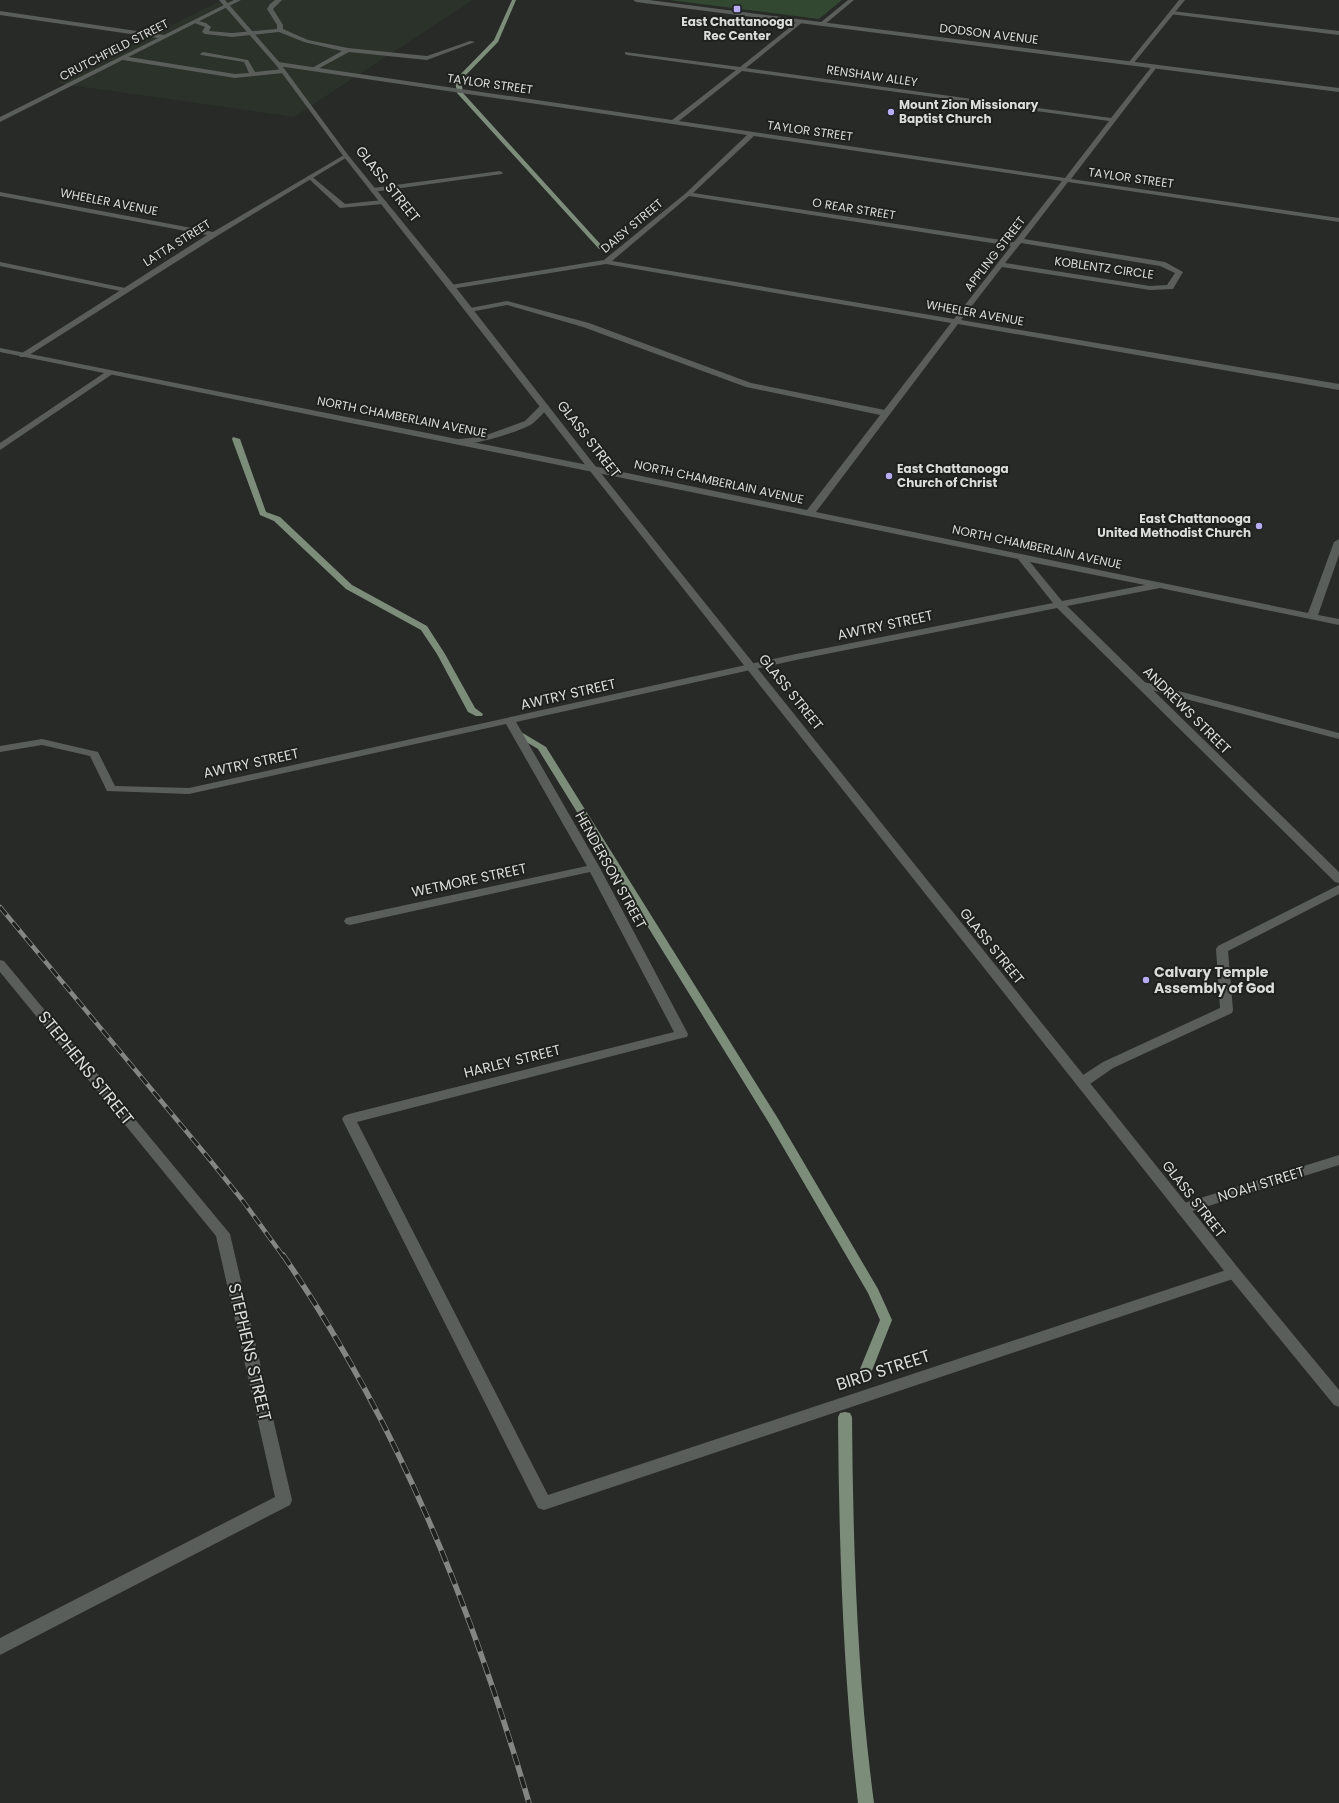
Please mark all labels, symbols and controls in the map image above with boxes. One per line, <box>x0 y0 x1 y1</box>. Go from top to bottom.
marker: East Chattanooga Rec Center <box>732 4 742 14</box>
place label: East Chattanooga Rec Center <box>681 13 793 44</box>
street label: CRUTCHFIELD STREET <box>56 14 172 84</box>
street label: DODSON AVENUE <box>939 19 1040 48</box>
street label: RENSHAW ALLEY <box>825 61 919 90</box>
street label: TAYLOR STREET <box>446 69 535 98</box>
place label: Mount Zion Missionary Baptist Church <box>899 96 1039 127</box>
marker: Mount Zion Missionary Baptist Church <box>886 107 896 117</box>
street label: TAYLOR STREET <box>766 116 855 145</box>
street label: GLASS STREET <box>351 142 425 227</box>
street label: TAYLOR STREET <box>1087 163 1176 192</box>
street label: WHEELER AVENUE <box>59 184 159 219</box>
street label: DAISY STREET <box>597 194 667 257</box>
street label: O REAR STREET <box>811 194 898 224</box>
street label: APPLING STREET <box>960 212 1030 295</box>
street label: LATTA STREET <box>140 215 214 270</box>
street label: KOBLENTZ CIRCLE <box>1053 252 1155 283</box>
street label: WHEELER AVENUE <box>925 296 1025 329</box>
street label: NORTH CHAMBERLAIN AVENUE <box>316 392 489 441</box>
street label: GLASS STREET <box>553 396 626 482</box>
street label: NORTH CHAMBERLAIN AVENUE <box>633 455 805 508</box>
place label: East Chattanooga Church of Christ <box>897 460 1009 491</box>
marker: East Chattanooga Church of Christ <box>884 471 894 481</box>
place label: East Chattanooga United Methodist Church <box>1097 510 1251 541</box>
street label: NORTH CHAMBERLAIN AVENUE <box>951 520 1123 573</box>
marker: East Chattanooga United Methodist Church <box>1254 521 1264 531</box>
street label: AWTRY STREET <box>835 605 935 645</box>
street label: GLASS STREET <box>754 650 828 735</box>
street label: ANDREWS STREET <box>1139 662 1236 759</box>
street label: AWTRY STREET <box>518 673 618 715</box>
street label: AWTRY STREET <box>201 743 301 783</box>
street label: HENDERSON STREET <box>570 808 652 933</box>
street label: WETMORE STREET <box>410 858 529 902</box>
street label: GLASS STREET <box>955 904 1029 989</box>
place label: Calvary Temple Assembly of God <box>1154 962 1275 998</box>
marker: Calvary Temple Assembly of God <box>1141 975 1151 985</box>
street label: STEPHENS STREET <box>32 1006 140 1130</box>
street label: HARLEY STREET <box>462 1039 563 1083</box>
street label: GLASS STREET <box>1158 1156 1231 1242</box>
street label: NOAH STREET <box>1215 1161 1307 1207</box>
street label: STEPHENS STREET <box>222 1281 278 1423</box>
street label: BIRD STREET <box>833 1343 933 1397</box>

